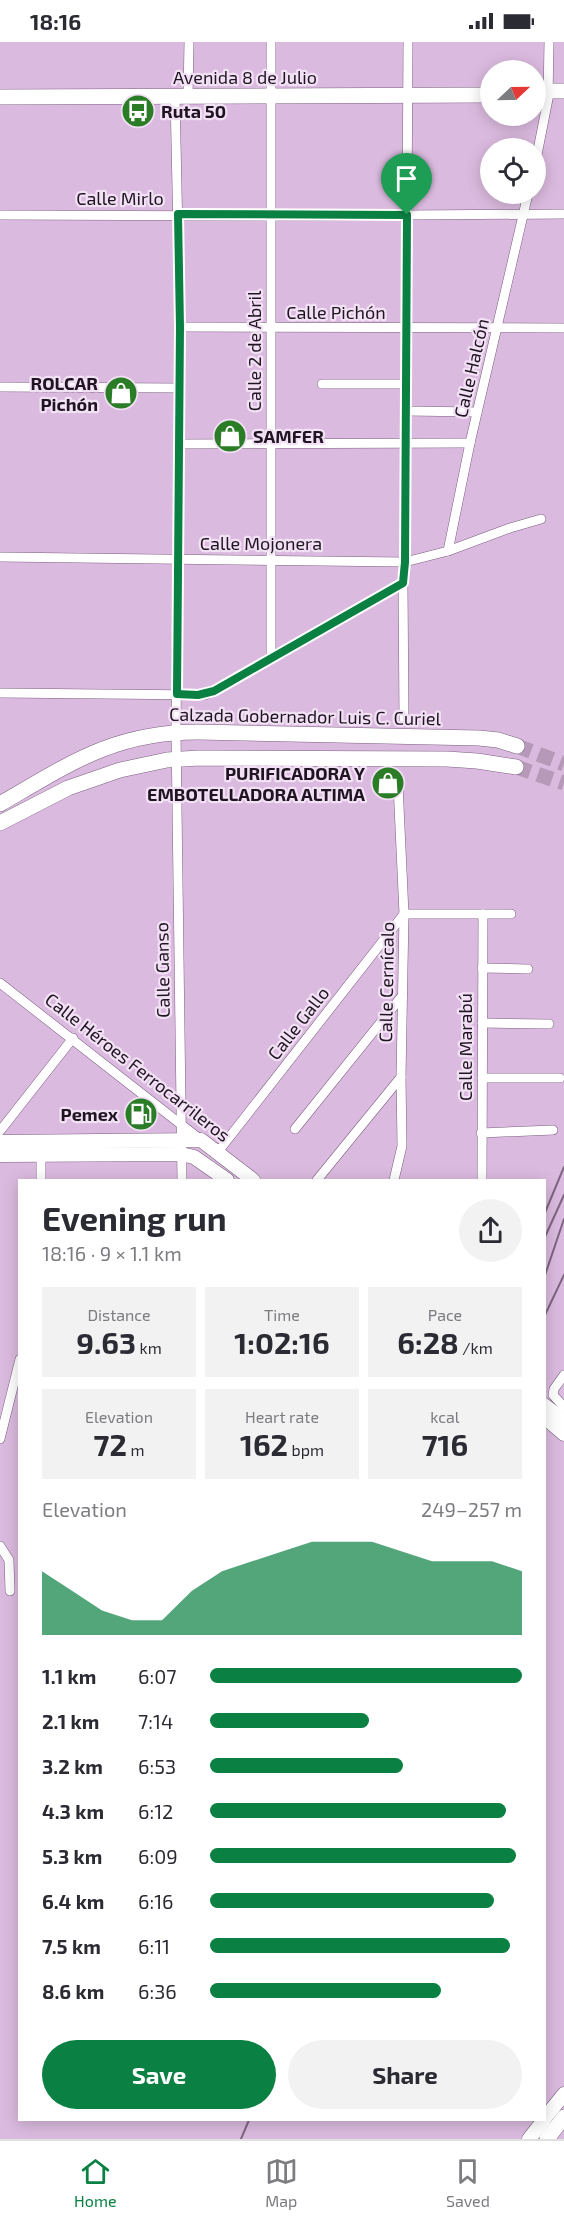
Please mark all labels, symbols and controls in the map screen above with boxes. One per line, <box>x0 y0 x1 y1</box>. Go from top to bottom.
text: 18:16 <box>30 8 81 34</box>
north arrow <box>480 60 546 126</box>
map controls <box>480 60 546 204</box>
street label: Avenida 8 de Julio <box>173 66 317 88</box>
bus stop icon: Ruta 50 <box>120 93 156 129</box>
place label: Ruta 50 <box>161 100 226 122</box>
button: locate <box>480 138 546 204</box>
pin <box>381 153 432 215</box>
icon: arrive <box>390 162 423 195</box>
street label: Calle Mirlo <box>76 187 164 209</box>
street label: Calle 2 de Abril <box>243 290 265 411</box>
street label: Calle Pichón <box>286 301 386 323</box>
street label: Calle Halcón <box>449 316 493 420</box>
place label: ROLCAR Pichón <box>31 372 98 415</box>
shop icon: ROLCAR Pichón <box>103 375 139 411</box>
shop icon: SAMFER <box>212 418 248 454</box>
place label: SAMFER <box>253 425 324 447</box>
street label: Calle Mojonera <box>200 532 322 554</box>
street label: Calzada Gobernador Luis C. Curiel <box>169 703 442 729</box>
place label: PURIFICADORA Y EMBOTELLADORA ALTIMA <box>147 762 365 805</box>
shop icon: PURIFICADORA Y EMBOTELLADORA ALTIMA <box>370 765 406 801</box>
street label: Calle Cernícalo <box>374 921 398 1043</box>
street label: Calle Ganso <box>150 922 174 1018</box>
street label: Calle Gallo <box>263 982 333 1064</box>
street label: Calle Héroes Ferrocarrileros <box>41 988 235 1146</box>
street label: Calle Marabú <box>454 993 476 1101</box>
fuel station icon: Pemex <box>123 1096 159 1132</box>
place label: Pemex <box>61 1103 119 1125</box>
text: Evening run <box>42 1198 227 1238</box>
button: share <box>459 1199 522 1262</box>
text: 18:16 · 9 × 1.1 km <box>42 1241 182 1265</box>
text: Distance <box>87 1305 151 1324</box>
text: Time <box>264 1305 300 1324</box>
text: Pace <box>428 1305 462 1324</box>
text: 9.63 <box>76 1324 136 1360</box>
text: 1:02:16 <box>234 1324 330 1360</box>
text: 6:28 <box>397 1324 459 1360</box>
text: km <box>136 1338 162 1357</box>
text: /km <box>459 1338 493 1357</box>
text: Elevation <box>85 1407 153 1426</box>
text: Heart rate <box>245 1407 319 1426</box>
text: kcal <box>430 1407 460 1426</box>
text: 72 <box>94 1426 127 1462</box>
text: 162 <box>240 1426 288 1462</box>
text: 716 <box>422 1426 468 1462</box>
text: m <box>127 1440 144 1459</box>
text: bpm <box>288 1440 324 1459</box>
text: Elevation <box>42 1497 127 1521</box>
text: 249–257 m <box>421 1497 522 1521</box>
text: 1.1 km <box>42 1664 96 1688</box>
text: 6:07 <box>138 1664 176 1688</box>
text: 2.1 km <box>42 1709 99 1733</box>
text: 7:14 <box>138 1709 173 1733</box>
text: 3.2 km <box>42 1754 103 1778</box>
text: 6:53 <box>138 1754 176 1778</box>
text: 4.3 km <box>42 1799 104 1823</box>
text: 6:12 <box>138 1799 173 1823</box>
text: 5.3 km <box>42 1844 102 1868</box>
text: 6:09 <box>138 1844 178 1868</box>
text: 6.4 km <box>42 1889 104 1913</box>
text: 6:16 <box>138 1889 174 1913</box>
text: 7.5 km <box>42 1934 101 1958</box>
text: 6:11 <box>138 1934 170 1958</box>
text: 8.6 km <box>42 1979 104 2003</box>
text: 6:36 <box>138 1979 177 2003</box>
button: Save <box>42 2040 276 2109</box>
button: Share <box>288 2040 522 2109</box>
tab: Home <box>74 2155 117 2210</box>
tab: Map <box>265 2155 298 2210</box>
tab: Saved <box>446 2155 490 2210</box>

